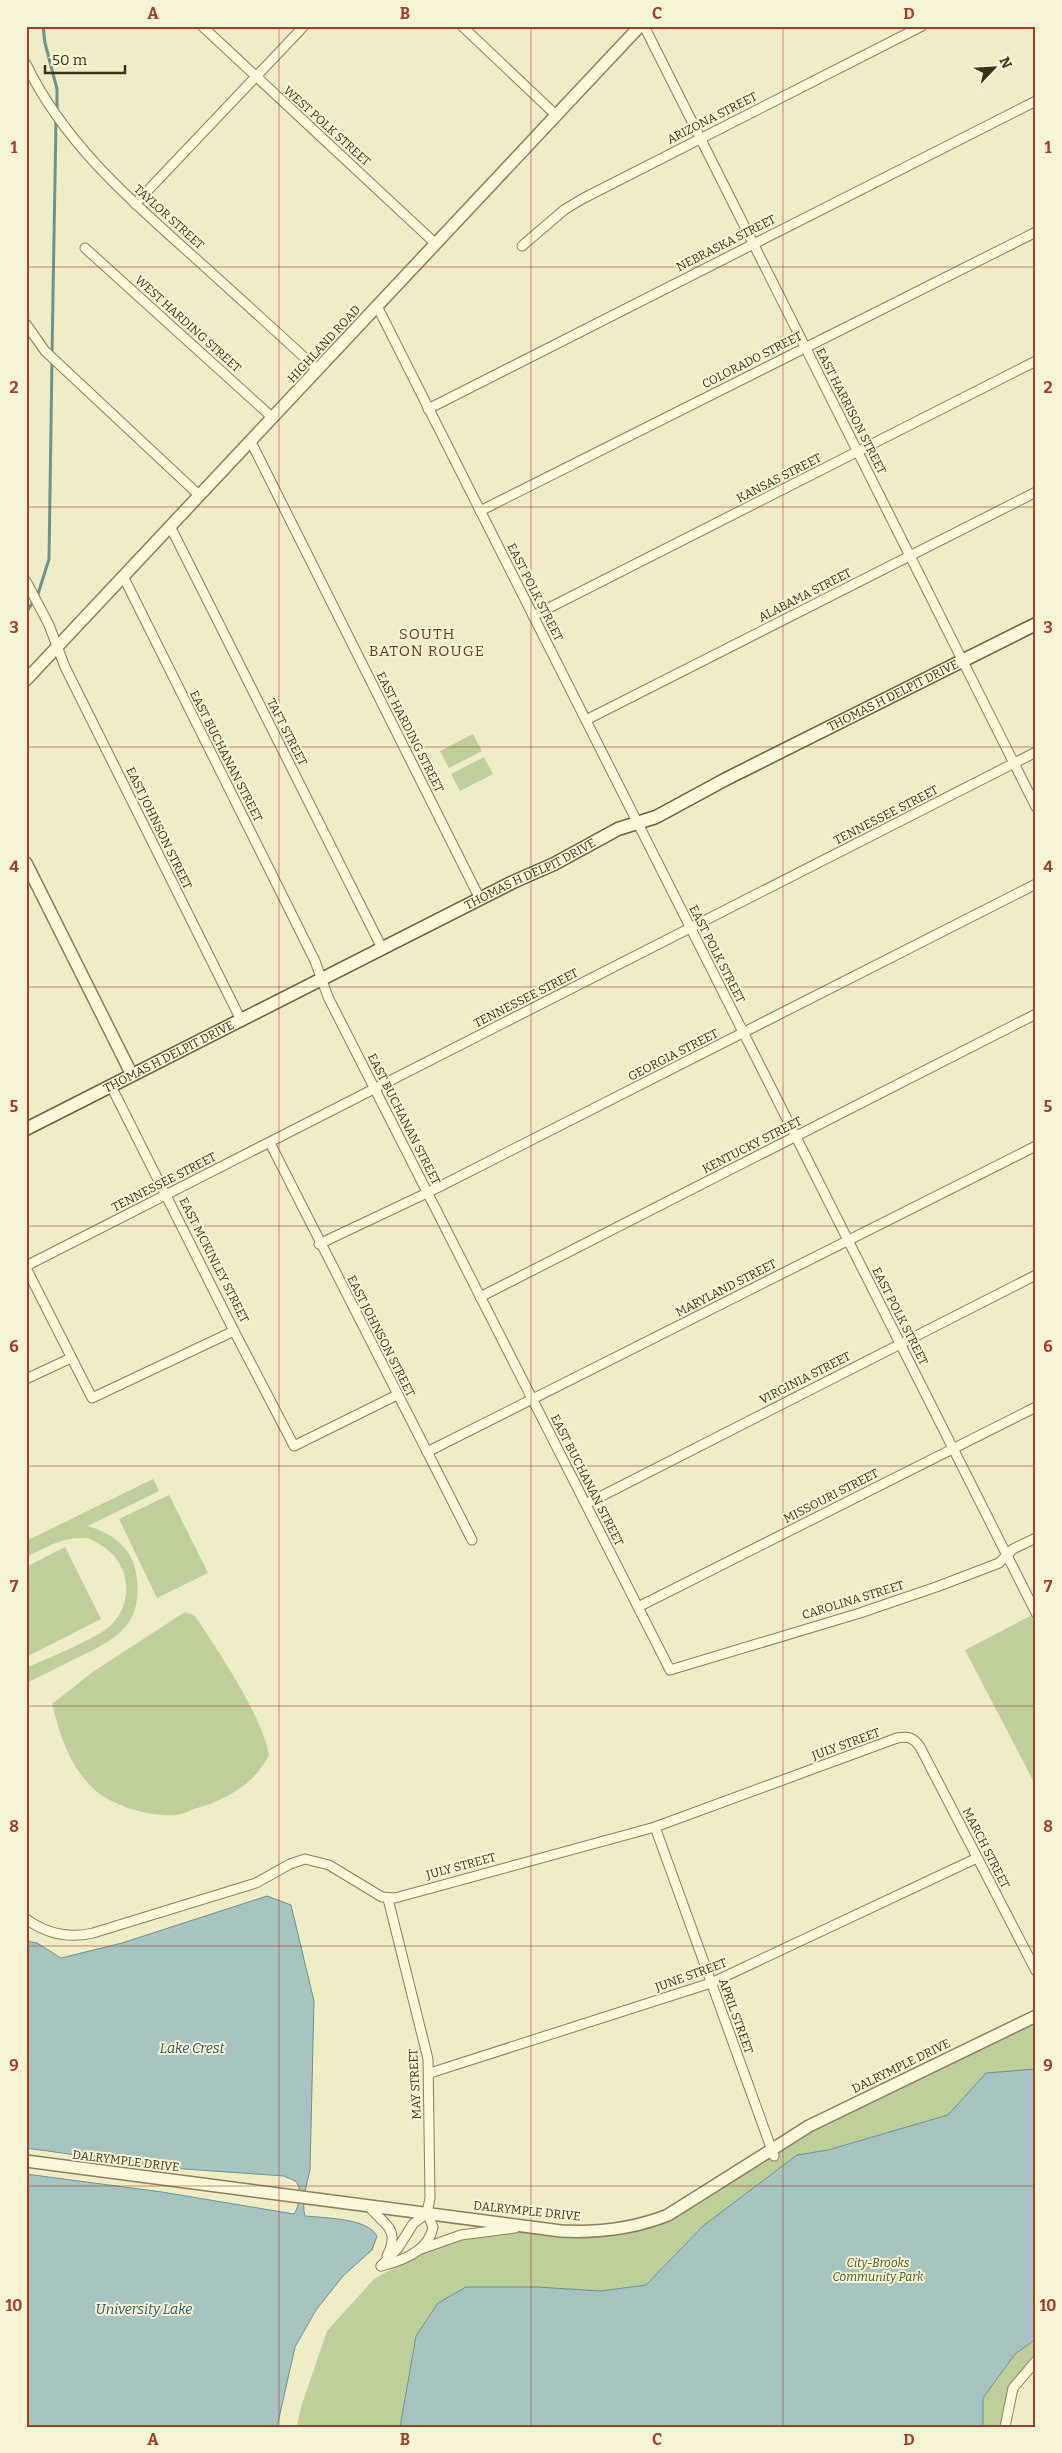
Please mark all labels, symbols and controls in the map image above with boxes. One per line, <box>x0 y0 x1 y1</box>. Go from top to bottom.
text: A <box>147 4 159 23</box>
text: B <box>400 4 410 23</box>
text: C <box>652 4 662 23</box>
text: D <box>903 4 915 23</box>
scale bar <box>45 42 125 74</box>
north arrow <box>970 42 1020 92</box>
text: 50 m <box>52 51 88 69</box>
text: N <box>995 54 1015 71</box>
street label: WEST POLK STREET <box>281 83 373 169</box>
street label: ARIZONA STREET <box>665 89 759 147</box>
text: 1 <box>11 138 18 157</box>
text: 1 <box>1045 138 1052 157</box>
street label: TAYLOR STREET <box>131 182 207 252</box>
street label: NEBRASKA STREET <box>674 212 778 274</box>
street label: WEST HARDING STREET <box>132 273 244 375</box>
street label: HIGHLAND ROAD <box>285 303 363 385</box>
street label: COLORADO STREET <box>700 329 804 391</box>
street label: EAST HARRISON STREET <box>813 346 889 476</box>
text: 2 <box>9 378 19 397</box>
text: 2 <box>1043 378 1053 397</box>
street label: KANSAS STREET <box>734 451 824 505</box>
street label: EAST POLK STREET <box>504 541 566 643</box>
street label: ALABAMA STREET <box>756 566 854 624</box>
text: 3 <box>9 618 19 637</box>
text: 3 <box>1043 618 1053 637</box>
district label: SOUTH BATON ROUGE <box>369 625 485 660</box>
street label: THOMAS H DELPIT DRIVE <box>825 657 961 734</box>
street label: EAST HARDING STREET <box>373 669 447 795</box>
street label: EAST BUCHANAN STREET <box>187 688 265 824</box>
street label: TAFT STREET <box>264 696 310 768</box>
street label: EAST JOHNSON STREET <box>123 765 195 891</box>
street label: TENNESSEE STREET <box>832 783 940 847</box>
street label: THOMAS H DELPIT DRIVE <box>462 836 598 912</box>
text: 4 <box>9 857 19 876</box>
text: 4 <box>1043 857 1053 876</box>
street label: EAST POLK STREET <box>686 903 748 1005</box>
street label: TENNESSEE STREET <box>472 966 580 1030</box>
street label: THOMAS H DELPIT DRIVE <box>101 1018 236 1096</box>
street label: GEORGIA STREET <box>626 1026 720 1084</box>
street label: EAST BUCHANAN STREET <box>365 1051 443 1187</box>
text: 5 <box>10 1097 19 1116</box>
text: 5 <box>1044 1097 1053 1116</box>
street label: KENTUCKY STREET <box>700 1114 804 1176</box>
street label: TENNESSEE STREET <box>110 1150 218 1214</box>
street label: EAST MCKINLEY STREET <box>176 1195 252 1325</box>
street label: MARYLAND STREET <box>673 1257 779 1319</box>
street label: EAST POLK STREET <box>869 1265 931 1367</box>
street label: EAST JOHNSON STREET <box>344 1273 418 1399</box>
text: 6 <box>9 1337 19 1356</box>
text: 6 <box>1043 1337 1053 1356</box>
street label: VIRGINIA STREET <box>757 1349 853 1407</box>
street label: EAST BUCHANAN STREET <box>548 1412 626 1548</box>
street label: MISSOURI STREET <box>781 1466 881 1526</box>
text: 7 <box>10 1577 19 1596</box>
text: 7 <box>1044 1577 1053 1596</box>
street label: CAROLINA STREET <box>800 1578 906 1622</box>
street label: JULY STREET <box>809 1725 882 1763</box>
street label: MARCH STREET <box>960 1805 1012 1891</box>
text: 8 <box>9 1817 19 1836</box>
text: 8 <box>1043 1817 1053 1836</box>
street label: JULY STREET <box>424 1850 497 1882</box>
street label: JUNE STREET <box>652 1956 729 1995</box>
street label: APRIL STREET <box>716 1976 756 2056</box>
street label: DALRYMPLE DRIVE <box>850 2036 952 2096</box>
water label: Lake Crest <box>160 2040 225 2057</box>
street label: MAY STREET <box>406 2048 424 2120</box>
text: 9 <box>9 2056 19 2075</box>
text: 9 <box>1043 2056 1053 2075</box>
street label: DALRYMPLE DRIVE <box>72 2147 180 2175</box>
street label: DALRYMPLE DRIVE <box>473 2198 581 2224</box>
park label: City-Brooks Community Park <box>832 2256 924 2284</box>
text: 10 <box>5 2296 23 2315</box>
text: 10 <box>1039 2296 1057 2315</box>
water label: University Lake <box>96 2301 192 2318</box>
text: A <box>147 2430 159 2449</box>
text: B <box>400 2430 410 2449</box>
text: C <box>652 2430 662 2449</box>
text: D <box>903 2430 915 2449</box>

